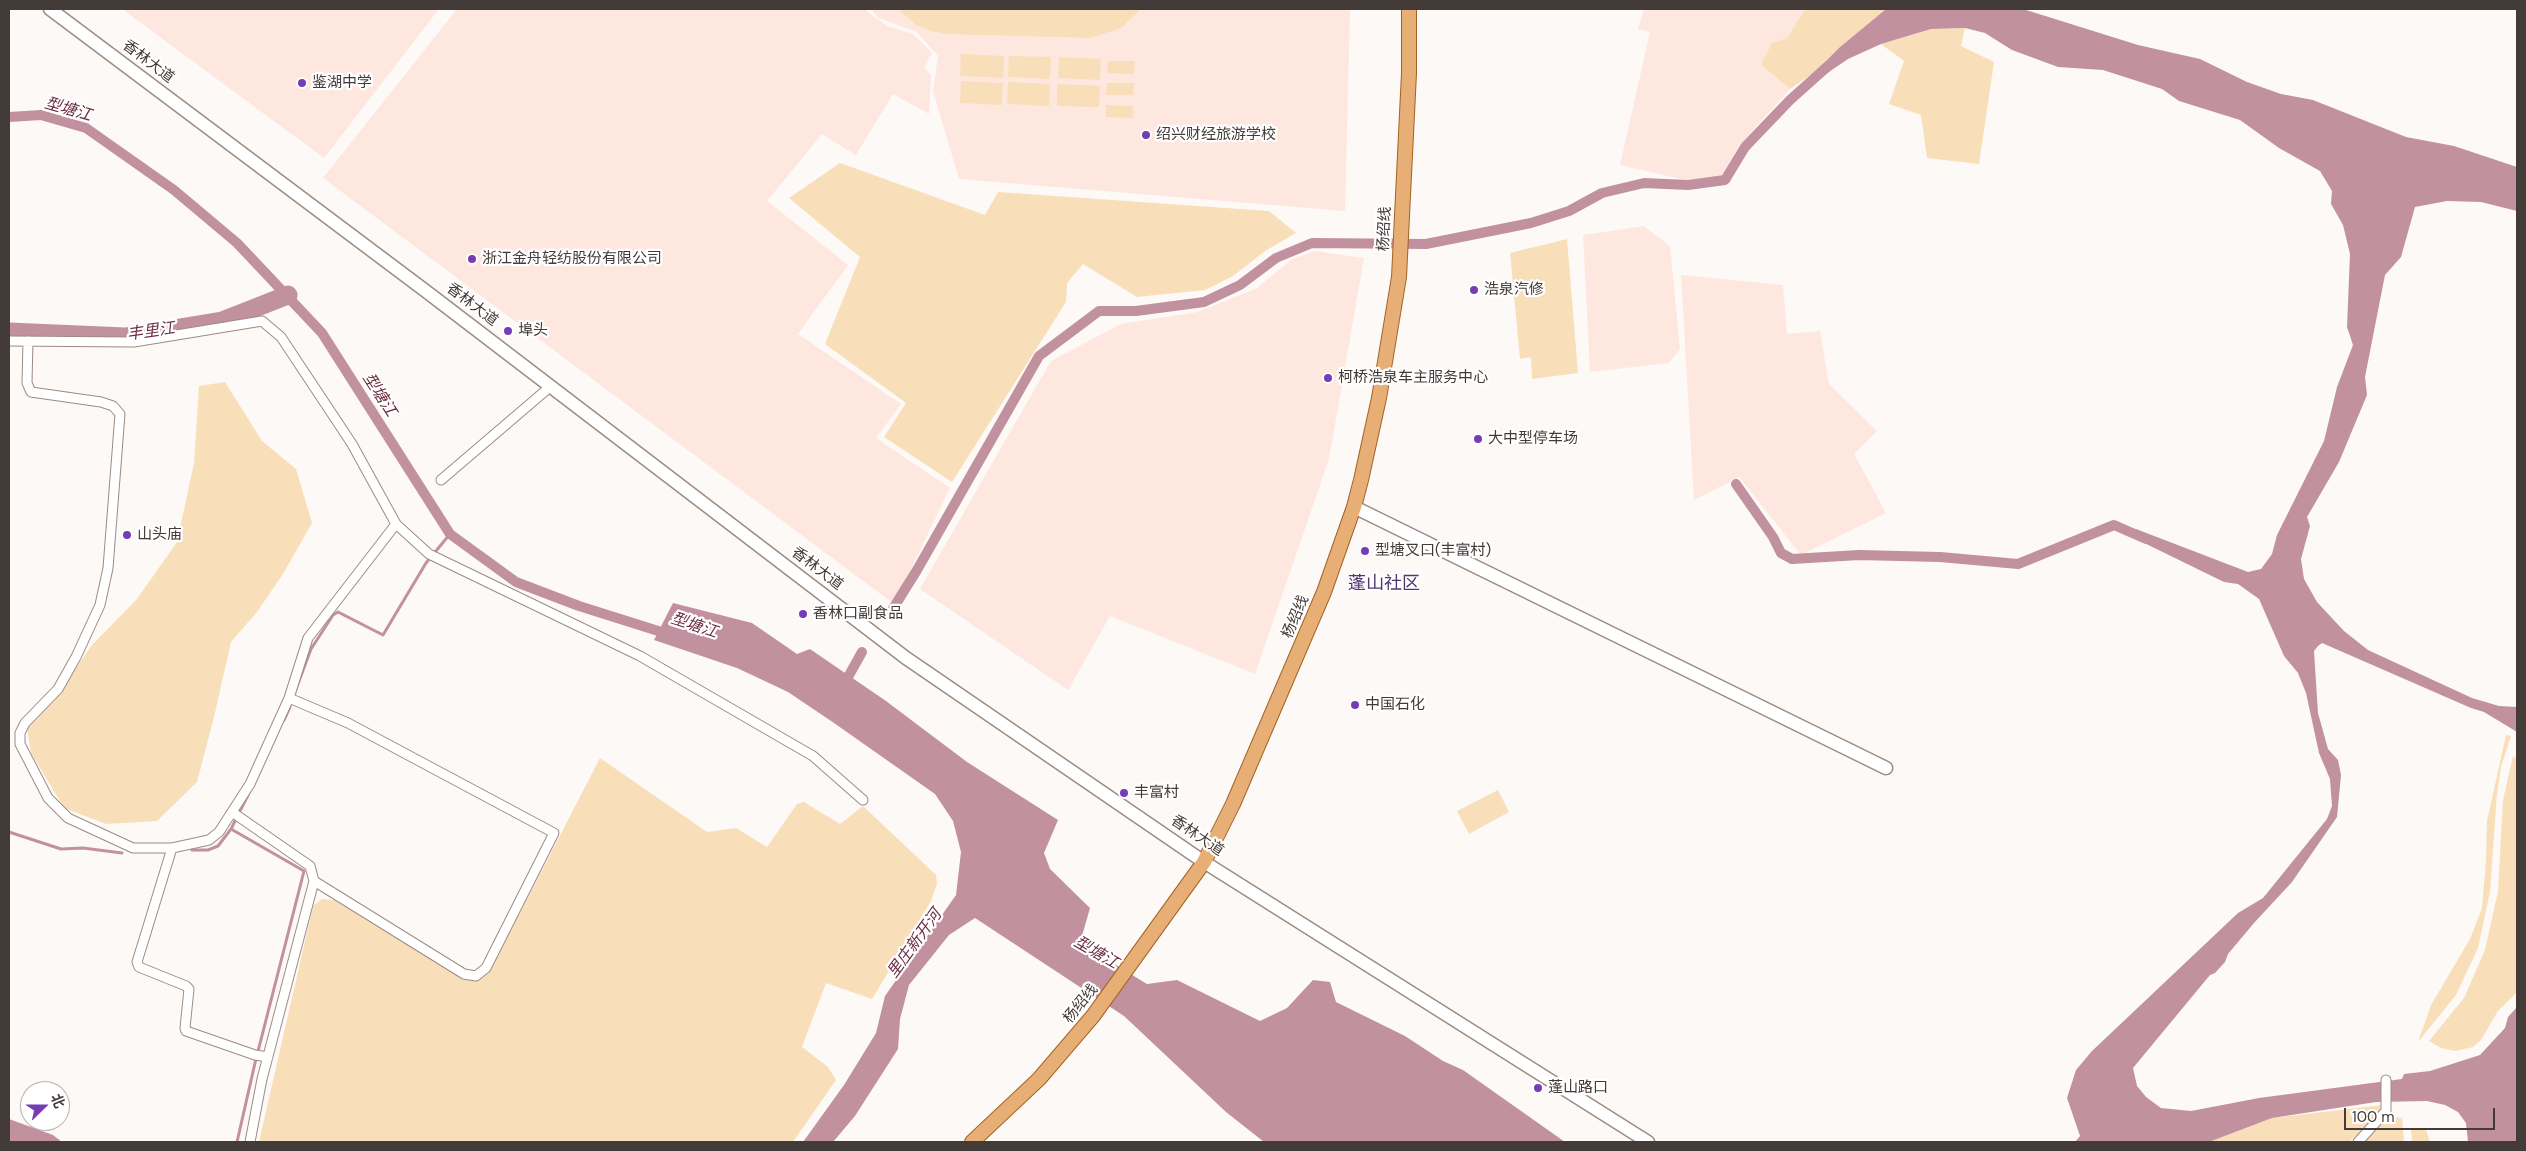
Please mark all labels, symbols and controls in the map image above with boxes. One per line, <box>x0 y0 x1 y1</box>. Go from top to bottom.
street label: 香林大道 <box>119 37 177 87</box>
place label: 鉴湖中学 <box>312 74 372 92</box>
marker: 鉴湖中学 <box>296 77 308 89</box>
water label: 型塘江 <box>42 94 94 126</box>
place label: 绍兴财经旅游学校 <box>1156 126 1276 144</box>
marker: 绍兴财经旅游学校 <box>1140 129 1152 141</box>
street label: 杨绍线 <box>1375 206 1395 252</box>
place label: 浙江金舟轻纺股份有限公司 <box>482 250 662 268</box>
marker: 浙江金舟轻纺股份有限公司 <box>466 253 478 265</box>
street label: 香林大道 <box>443 280 501 330</box>
place label: 浩泉汽修 <box>1484 281 1544 299</box>
marker: 浩泉汽修 <box>1468 284 1480 296</box>
water label: 丰里江 <box>126 319 176 345</box>
place label: 埠头 <box>518 322 548 340</box>
marker: 埠头 <box>502 325 514 337</box>
place label: 柯桥浩泉车主服务中心 <box>1338 369 1488 387</box>
water label: 型塘江 <box>358 370 400 420</box>
marker: 柯桥浩泉车主服务中心 <box>1322 372 1334 384</box>
place label: 大中型停车场 <box>1488 430 1578 448</box>
marker: 大中型停车场 <box>1472 433 1484 445</box>
place label: 山头庙 <box>137 526 182 544</box>
marker: 山头庙 <box>121 529 133 541</box>
place label: 型塘叉口(丰富村) <box>1375 542 1491 560</box>
street label: 香林大道 <box>788 544 846 594</box>
marker: 型塘叉口(丰富村) <box>1359 545 1371 557</box>
district label: 蓬山社区 <box>1348 573 1420 595</box>
street label: 杨绍线 <box>1279 593 1313 641</box>
place label: 香林口副食品 <box>813 605 903 623</box>
marker: 香林口副食品 <box>797 608 809 620</box>
water label: 型塘江 <box>668 609 720 643</box>
place label: 中国石化 <box>1365 696 1425 714</box>
marker: 中国石化 <box>1349 699 1361 711</box>
place label: 丰富村 <box>1134 784 1179 802</box>
marker: 丰富村 <box>1118 787 1130 799</box>
street label: 香林大道 <box>1167 812 1227 860</box>
water label: 里庄新开河 <box>884 906 946 982</box>
water label: 型塘江 <box>1070 933 1122 973</box>
street label: 杨绍线 <box>1060 981 1102 1027</box>
place label: 蓬山路口 <box>1548 1079 1608 1097</box>
north arrow <box>20 1081 70 1131</box>
marker: 蓬山路口 <box>1532 1082 1544 1094</box>
text: 北 <box>47 1091 69 1111</box>
scale bar <box>2346 1098 2497 1130</box>
text: 100 m <box>2352 1107 2395 1127</box>

